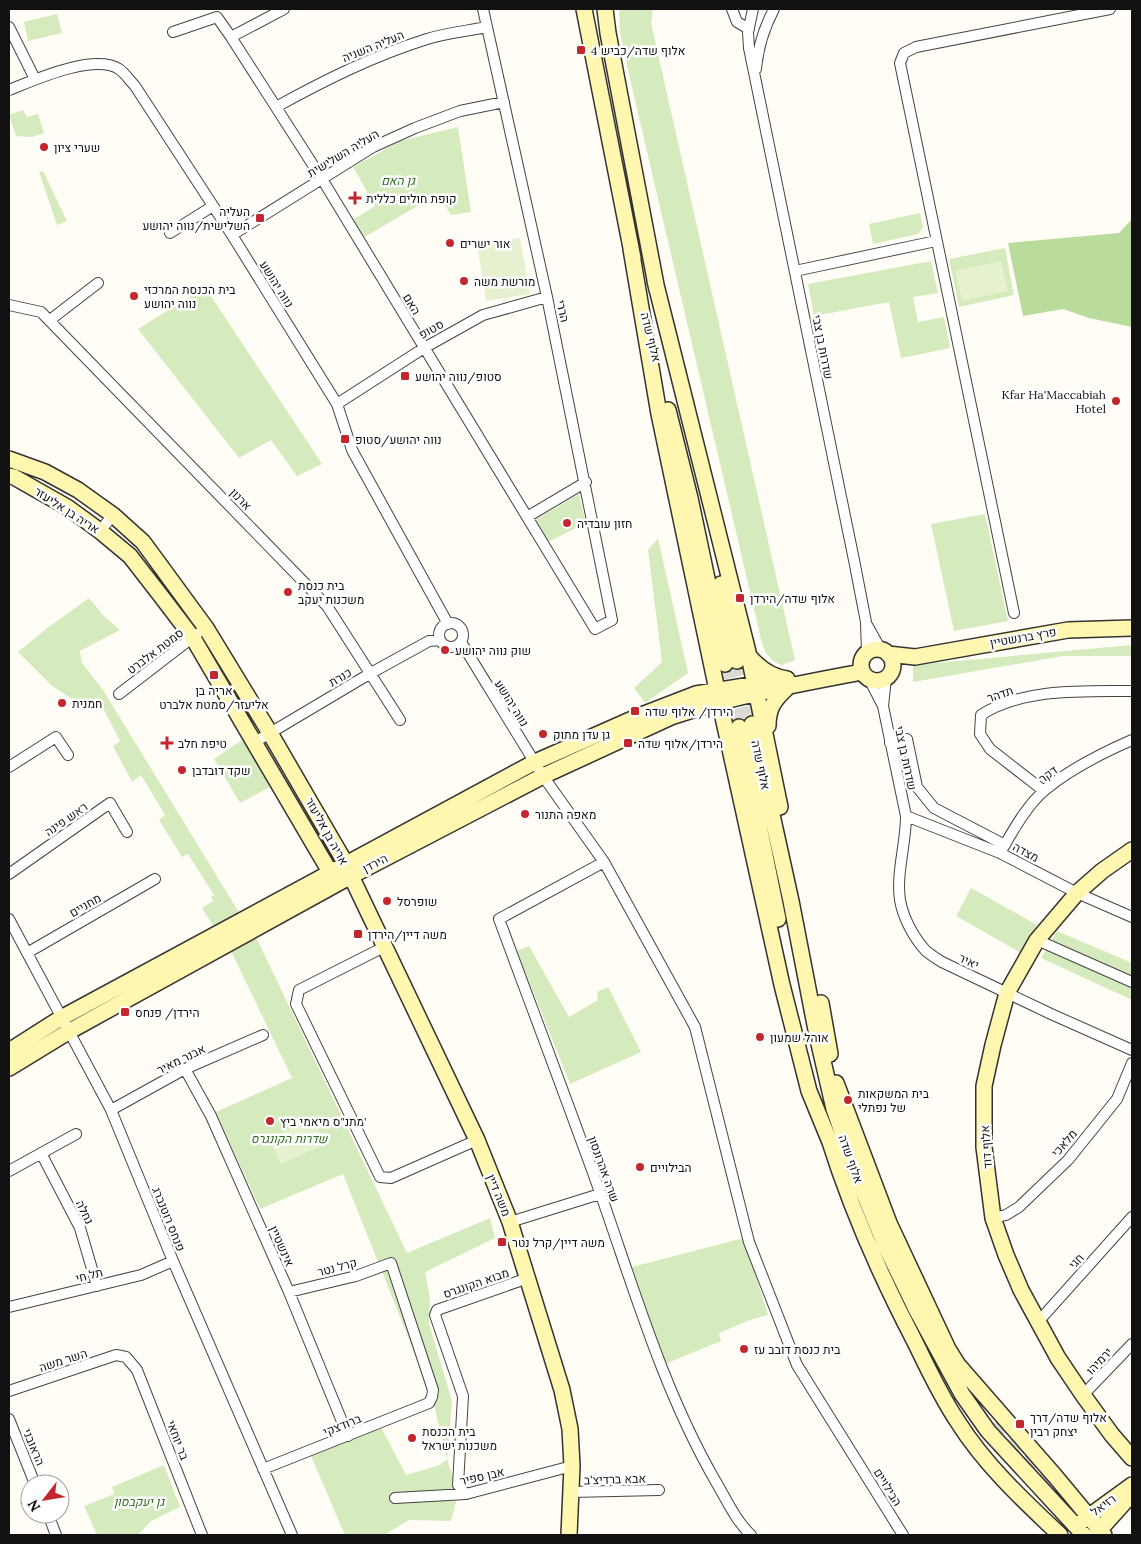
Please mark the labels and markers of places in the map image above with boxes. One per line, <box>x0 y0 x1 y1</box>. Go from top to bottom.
place label: אלוף שדה/כביש 4 <box>591 43 686 59</box>
marker: אלוף שדה/כביש 4 <box>575 44 587 56</box>
place label: שערי ציון <box>54 140 100 155</box>
marker: שערי ציון <box>38 141 50 153</box>
marker: קופת חולים כללית <box>348 191 362 205</box>
place label: קופת חולים כללית <box>366 191 456 206</box>
place label: העליה השלישית/נווה יהושע <box>142 204 250 234</box>
marker: העליה השלישית/נווה יהושע <box>254 212 266 224</box>
place label: אור ישרים <box>460 236 511 251</box>
marker: אור ישרים <box>444 237 456 249</box>
place label: מורשת משה <box>474 274 535 289</box>
marker: מורשת משה <box>458 275 470 287</box>
place label: בית הכנסת המרכזי נווה יהושע <box>144 282 236 311</box>
marker: בית הכנסת המרכזי נווה יהושע <box>128 290 140 302</box>
place label: סטופ/נווה יהושע <box>415 369 502 385</box>
marker: סטופ/נווה יהושע <box>399 370 411 382</box>
place label: Kfar Ha'Maccabiah Hotel <box>1002 387 1106 416</box>
marker: Kfar Ha'Maccabiah Hotel <box>1110 395 1122 407</box>
place label: נווה יהושע/סטופ <box>355 432 442 448</box>
marker: נווה יהושע/סטופ <box>339 433 351 445</box>
place label: חזון עובדיה <box>577 516 632 531</box>
marker: חזון עובדיה <box>561 517 573 529</box>
place label: בית כנסת משכנות יעקב <box>298 578 364 607</box>
marker: בית כנסת משכנות יעקב <box>282 586 294 598</box>
place label: אלוף שדה/הירדן <box>750 591 835 607</box>
marker: אלוף שדה/הירדן <box>734 592 746 604</box>
place label: שוק נווה יהושע <box>455 643 531 658</box>
marker: שוק נווה יהושע <box>439 644 451 656</box>
marker: אריה בן אליעזר/סמטת אלברט <box>208 669 220 681</box>
place label: אריה בן אליעזר/סמטת אלברט <box>159 683 269 713</box>
place label: חמנית <box>72 696 102 711</box>
marker: חמנית <box>56 697 68 709</box>
place label: הירדן/ אלוף שדה <box>645 704 733 720</box>
marker: הירדן/ אלוף שדה <box>629 705 641 717</box>
place label: גן עדן מתוק <box>553 727 611 742</box>
marker: גן עדן מתוק <box>537 728 549 740</box>
marker: טיפת חלב <box>160 736 174 750</box>
place label: טיפת חלב <box>178 736 227 751</box>
place label: הירדן/אלוף שדה <box>638 736 723 752</box>
marker: הירדן/אלוף שדה <box>622 737 634 749</box>
place label: שקד דובדבן <box>192 763 251 778</box>
marker: שקד דובדבן <box>176 764 188 776</box>
place label: מאפה התנור <box>535 807 596 822</box>
marker: מאפה התנור <box>519 808 531 820</box>
place label: שופרסל <box>397 894 437 909</box>
marker: שופרסל <box>381 895 393 907</box>
place label: משה דיין/הירדן <box>368 927 447 943</box>
marker: משה דיין/הירדן <box>352 928 364 940</box>
place label: הירדן/ פנחס <box>135 1005 200 1021</box>
marker: הירדן/ פנחס <box>119 1006 131 1018</box>
place label: אוהל שמעון <box>770 1030 829 1045</box>
marker: אוהל שמעון <box>754 1031 766 1043</box>
place label: בית המשקאות של נפתלי <box>858 1086 930 1115</box>
marker: בית המשקאות של נפתלי <box>842 1094 854 1106</box>
place label: מתנ"ס מיאמי ביץ' <box>280 1114 367 1129</box>
marker: מתנ"ס מיאמי ביץ' <box>264 1115 276 1127</box>
place label: הבילויים <box>650 1160 692 1175</box>
marker: הבילויים <box>634 1161 646 1173</box>
place label: משה דיין/קרל נטר <box>512 1235 605 1251</box>
marker: משה דיין/קרל נטר <box>496 1236 508 1248</box>
place label: בית כנסת דובב עז <box>754 1342 841 1357</box>
marker: בית כנסת דובב עז <box>738 1343 750 1355</box>
place label: אלוף שדה/דרך יצחק רבין <box>1030 1410 1107 1439</box>
marker: אלוף שדה/דרך יצחק רבין <box>1014 1418 1026 1430</box>
place label: בית הכנסת משכנות ישראל <box>422 1424 497 1453</box>
marker: בית הכנסת משכנות ישראל <box>406 1432 418 1444</box>

